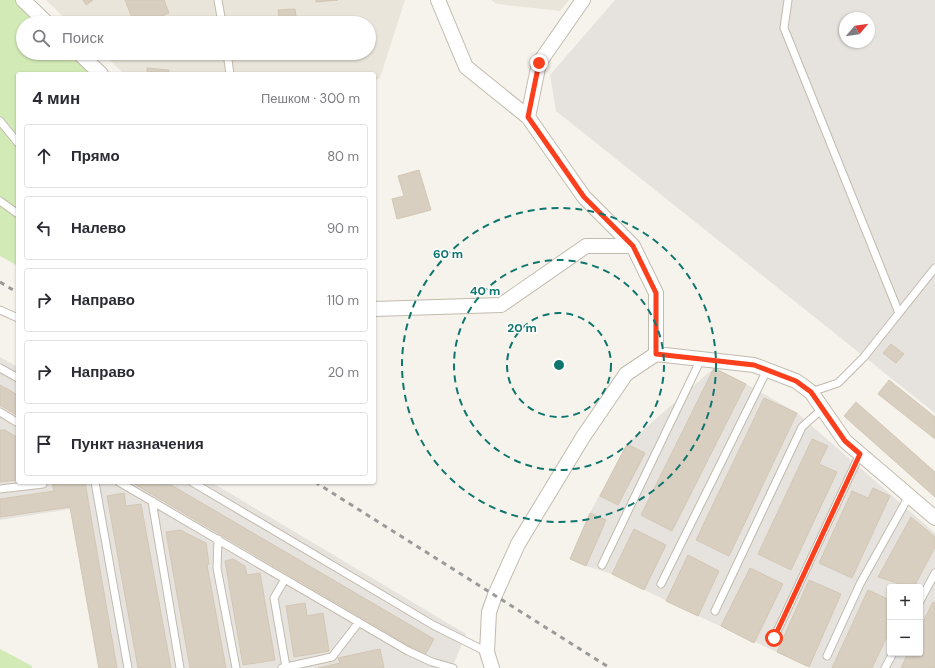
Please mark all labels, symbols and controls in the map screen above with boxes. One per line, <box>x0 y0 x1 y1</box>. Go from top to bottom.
north arrow <box>839 12 875 48</box>
search box <box>16 16 376 60</box>
icon: search <box>30 27 52 49</box>
text: Поиск <box>62 28 104 48</box>
route end <box>530 54 548 72</box>
text: 4 мин <box>32 87 80 109</box>
text: Пешком · 300 m <box>261 90 360 107</box>
icon: ahead <box>33 145 55 167</box>
text: Прямо <box>71 146 120 166</box>
text: 80 m <box>327 148 359 165</box>
icon: left <box>33 217 55 239</box>
text: Налево <box>71 218 126 238</box>
text: 90 m <box>327 220 359 237</box>
text: 60 m <box>433 246 463 262</box>
text: 40 m <box>470 283 500 299</box>
icon: right <box>33 289 55 311</box>
text: Направо <box>71 290 135 310</box>
text: 110 m <box>327 292 359 309</box>
text: 20 m <box>507 320 537 336</box>
centre of rings <box>552 358 566 372</box>
icon: right <box>33 361 55 383</box>
text: Направо <box>71 362 135 382</box>
text: 20 m <box>328 364 359 381</box>
icon: arrive <box>33 433 55 455</box>
text: Пункт назначения <box>71 434 204 454</box>
map controls <box>887 584 923 656</box>
button: + <box>887 584 923 620</box>
button: − <box>887 620 923 656</box>
route start <box>765 629 783 647</box>

